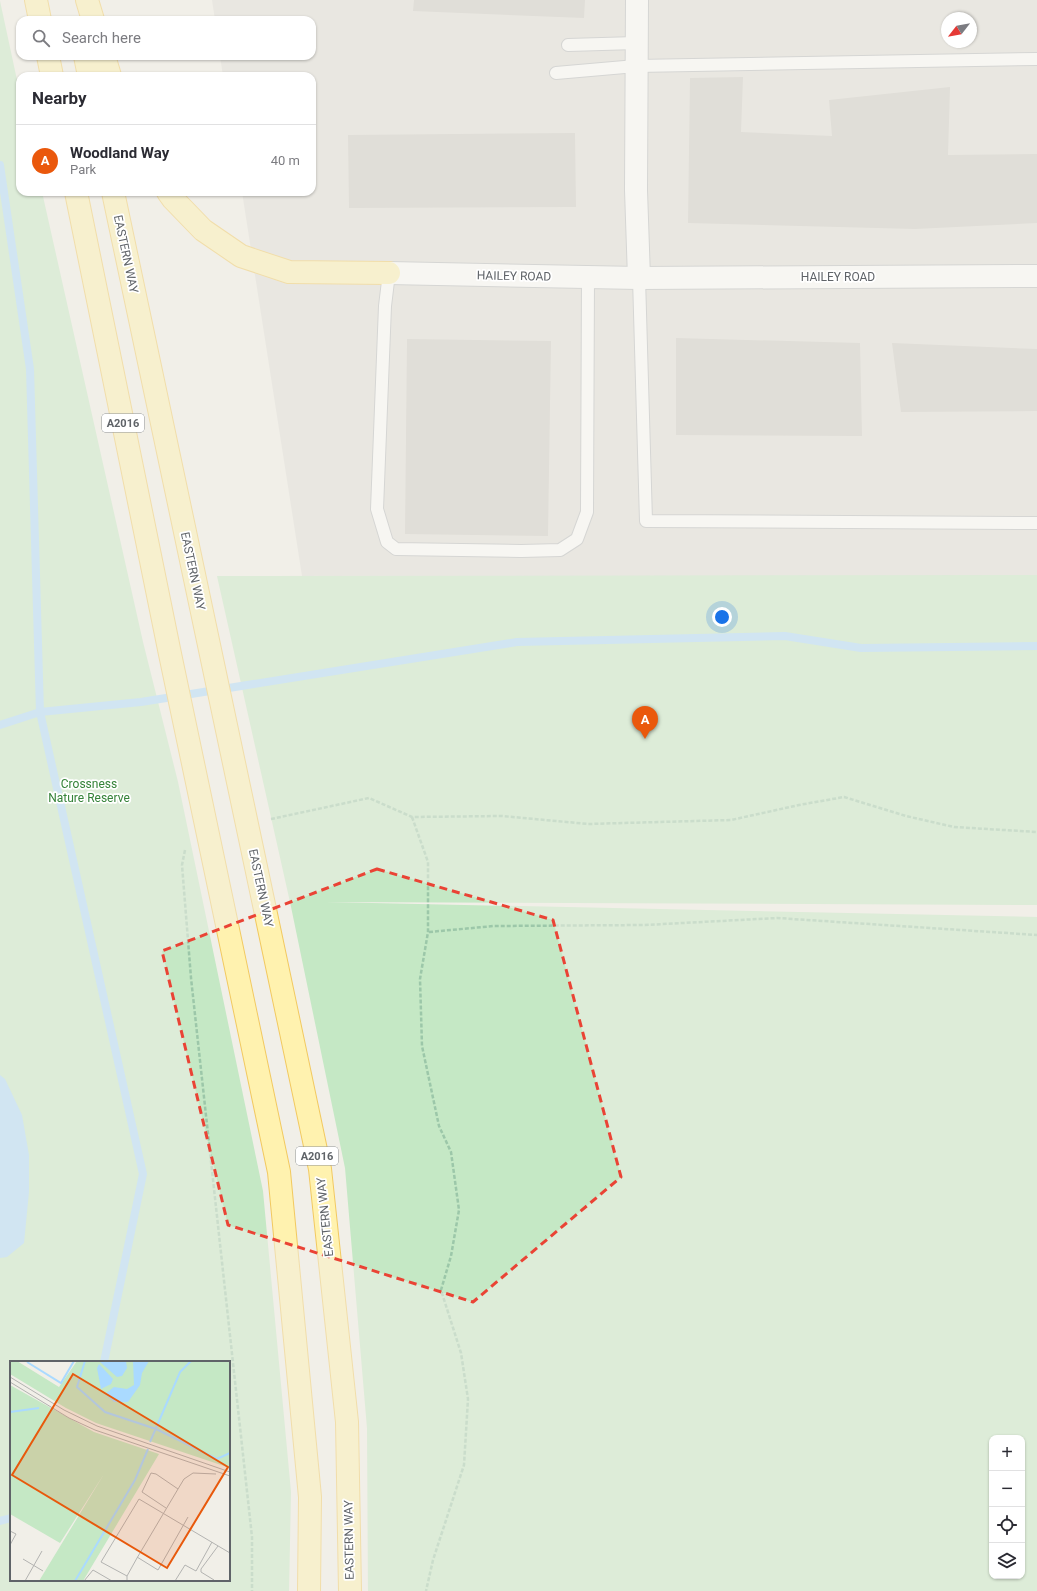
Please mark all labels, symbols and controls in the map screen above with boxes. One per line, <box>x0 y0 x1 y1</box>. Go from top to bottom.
north arrow <box>941 12 977 48</box>
search box <box>16 16 316 60</box>
icon: search <box>30 27 52 49</box>
text: Search here <box>62 29 141 47</box>
text: Nearby <box>32 88 87 108</box>
text: Woodland Way <box>70 144 169 162</box>
text: A <box>41 153 49 168</box>
text: 40 m <box>271 153 300 168</box>
text: Park <box>70 162 96 177</box>
street label: EASTERN WAY <box>111 214 141 295</box>
street label: HAILEY ROAD <box>477 268 551 284</box>
street label: HAILEY ROAD <box>801 270 875 284</box>
road number: A2016 <box>102 414 144 432</box>
street label: EASTERN WAY <box>178 531 208 612</box>
your location <box>712 607 732 627</box>
pin: A <box>632 706 658 739</box>
park label: Crossness Nature Reserve <box>48 777 130 805</box>
street label: EASTERN WAY <box>246 848 276 929</box>
road number: A2016 <box>296 1147 338 1165</box>
street label: EASTERN WAY <box>314 1176 336 1257</box>
inset map <box>10 1361 230 1581</box>
map controls <box>989 1435 1025 1579</box>
button: + <box>989 1435 1025 1471</box>
button: − <box>989 1471 1025 1507</box>
street label: EASTERN WAY <box>341 1499 357 1580</box>
button: locate <box>989 1507 1025 1543</box>
button: layers <box>989 1543 1025 1579</box>

